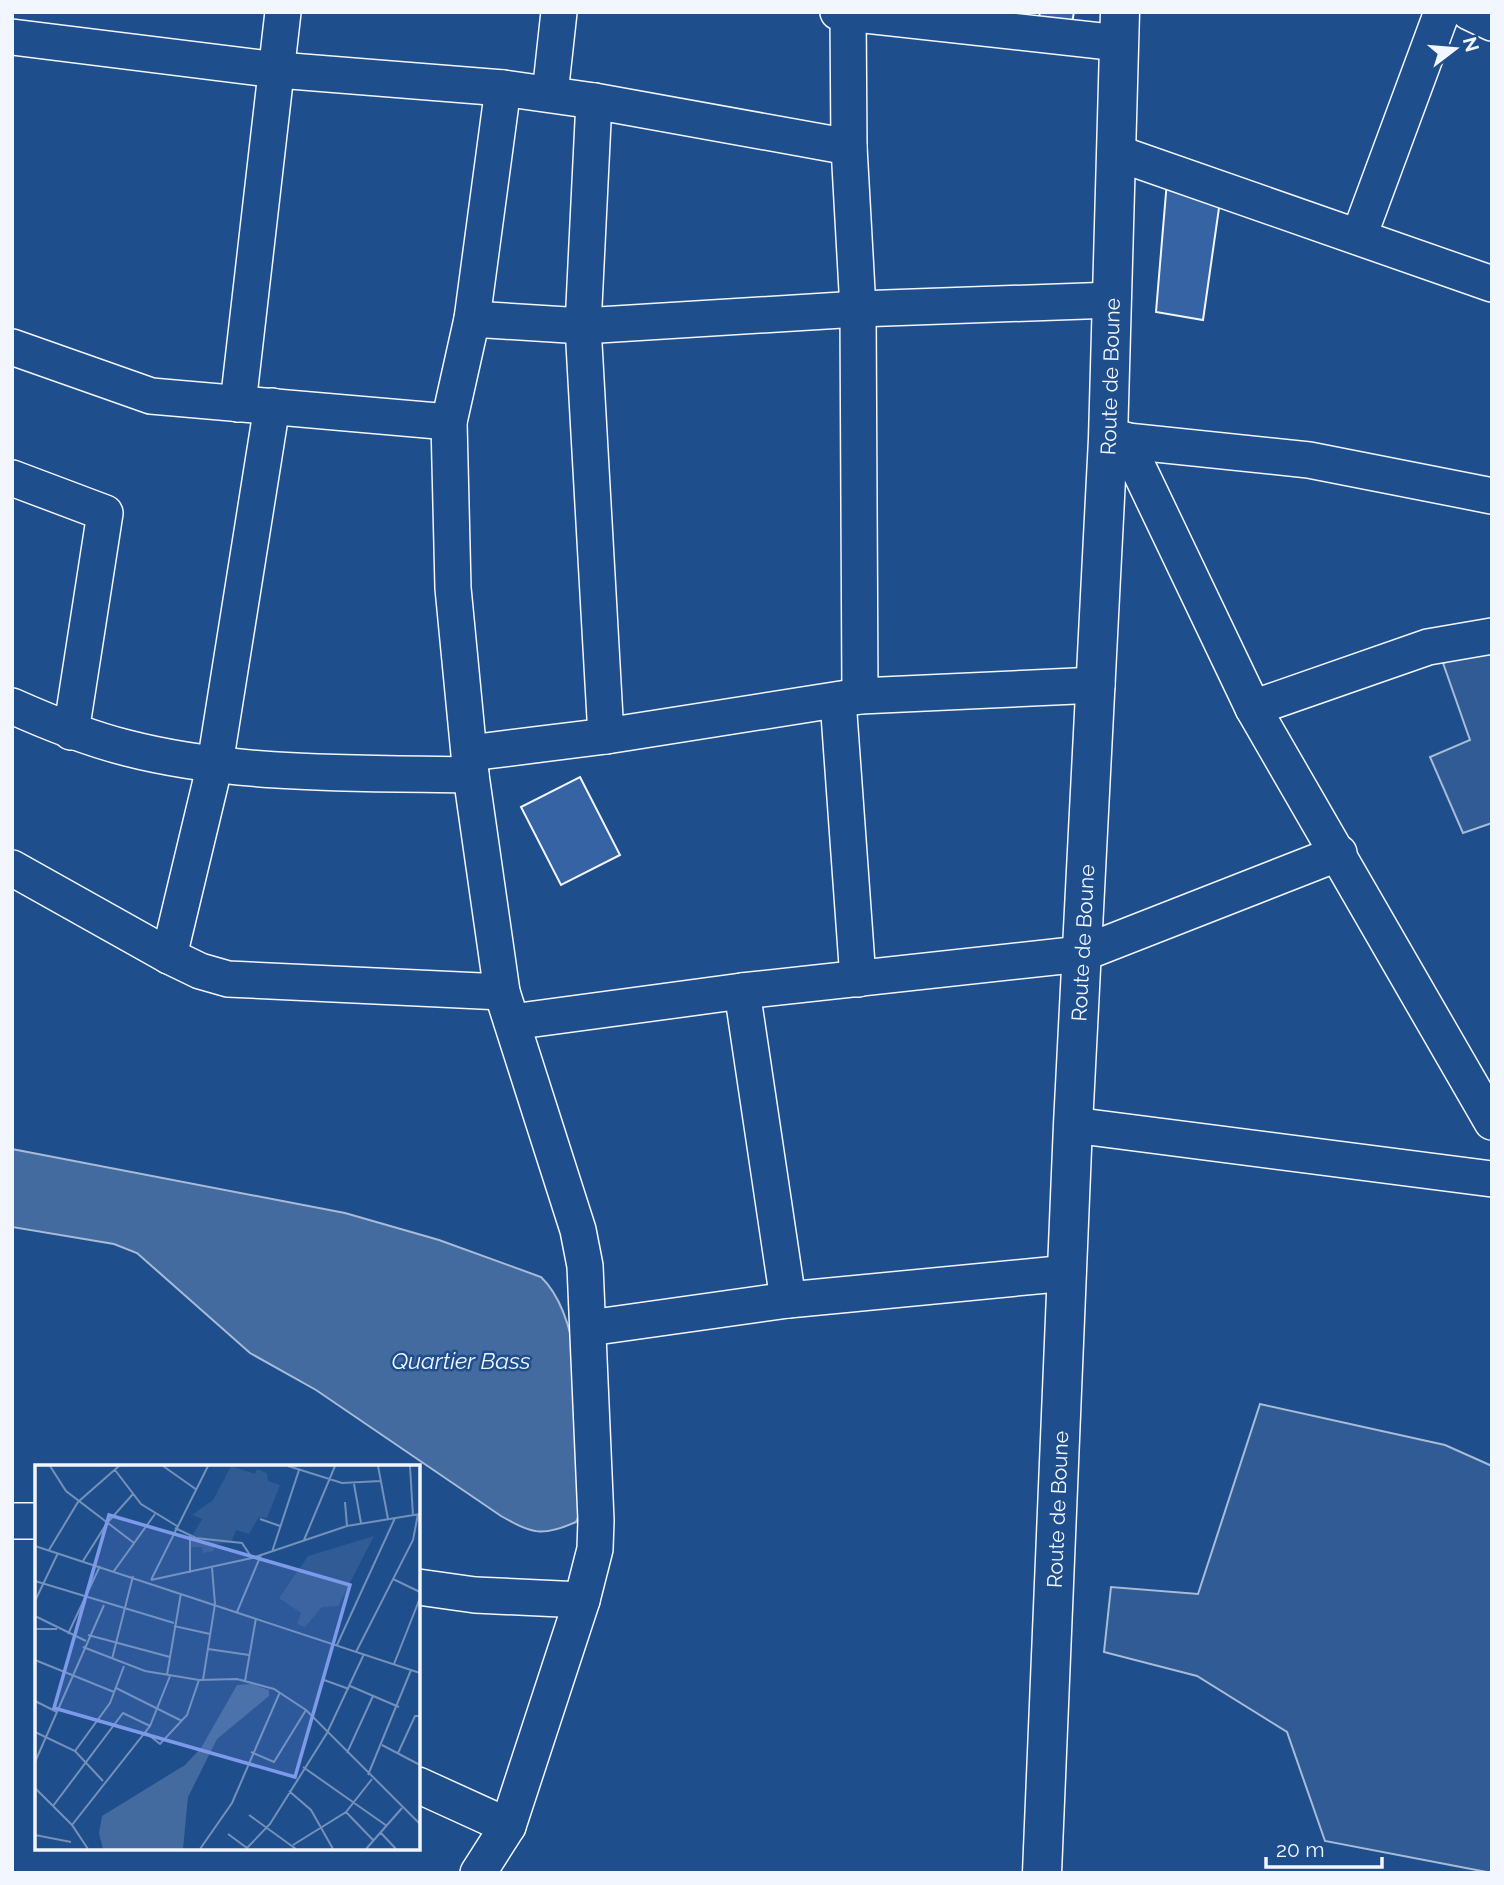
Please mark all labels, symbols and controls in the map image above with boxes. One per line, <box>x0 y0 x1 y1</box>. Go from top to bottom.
north arrow <box>1420 14 1490 84</box>
text: N <box>1459 34 1484 54</box>
street label: Route de Boune <box>1095 298 1124 456</box>
street label: Route de Boune <box>1066 864 1099 1022</box>
water label: Quartier Bass <box>391 1347 531 1374</box>
street label: Route de Boune <box>1041 1430 1073 1588</box>
inset map <box>35 1465 420 1850</box>
scale bar <box>1266 1826 1382 1870</box>
text: 20 m <box>1276 1837 1324 1862</box>

